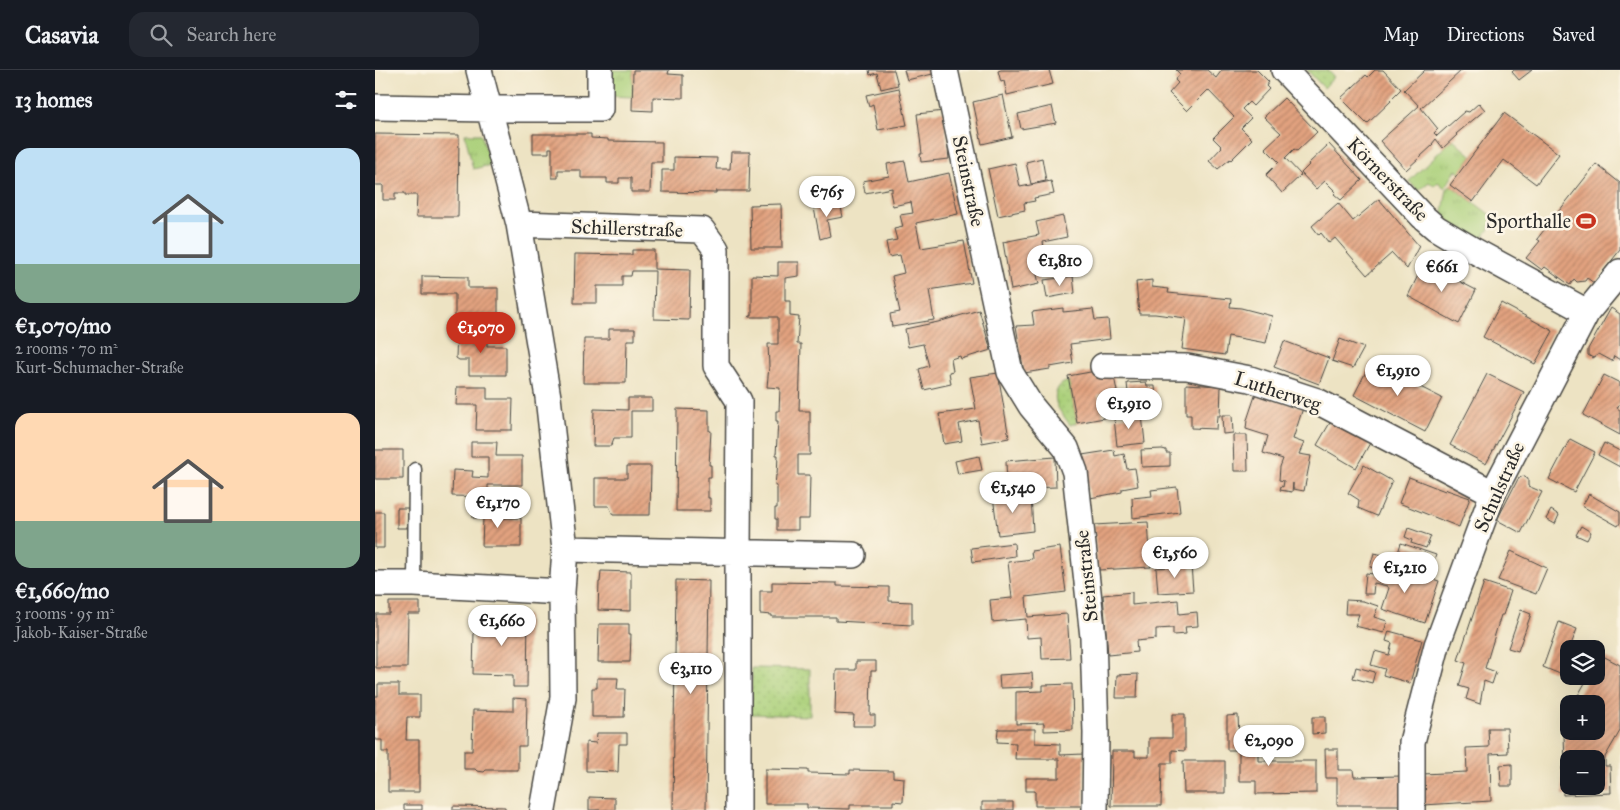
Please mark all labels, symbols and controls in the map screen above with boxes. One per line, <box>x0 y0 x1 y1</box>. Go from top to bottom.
search box <box>129 12 479 57</box>
text: Casavia <box>25 20 99 50</box>
icon: search <box>147 21 175 49</box>
text: Search here <box>187 23 276 46</box>
text: Map <box>1383 24 1419 46</box>
text: Directions <box>1447 24 1524 46</box>
text: Saved <box>1552 24 1595 46</box>
icon: filters <box>332 86 360 114</box>
text: 13 homes <box>15 87 92 113</box>
street label: Körnerstraße <box>1342 132 1434 226</box>
street label: Steinstraße <box>948 133 990 229</box>
pin: €765 <box>797 176 857 218</box>
icon: home <box>143 181 233 271</box>
text: €765 <box>810 182 844 201</box>
place label: Sporthalle <box>1486 209 1571 233</box>
sports icon: Sporthalle <box>1575 210 1597 232</box>
street label: Schillerstraße <box>571 214 683 242</box>
pin: €1,810 <box>1019 244 1101 287</box>
pin: €661 <box>1412 250 1472 293</box>
text: €1,810 <box>1038 251 1082 270</box>
text: €661 <box>1426 257 1458 276</box>
pin: €1,070 <box>440 312 522 354</box>
text: €1,070/mo <box>15 313 111 339</box>
text: €1,070 <box>457 318 505 337</box>
text: 2 rooms · 70 m² <box>15 339 118 358</box>
pin: €1,910 <box>1357 354 1439 397</box>
text: Kurt-Schumacher-Straße <box>15 358 184 377</box>
text: €1,910 <box>1376 361 1420 380</box>
street label: Lutherweg <box>1231 366 1325 417</box>
pin: €1,910 <box>1088 388 1170 430</box>
text: €1,910 <box>1107 394 1151 413</box>
street label: Schulstraße <box>1469 438 1529 536</box>
icon: home <box>143 446 233 536</box>
pin: €1,540 <box>972 472 1054 514</box>
text: €1,540 <box>990 478 1036 497</box>
pin: €1,170 <box>457 486 539 529</box>
text: €1,170 <box>476 493 520 512</box>
street label: Steinstraße <box>1069 529 1103 623</box>
pin: €1,560 <box>1134 536 1216 579</box>
text: €1,560 <box>1153 543 1197 562</box>
pin: €1,210 <box>1364 552 1446 594</box>
text: €1,210 <box>1383 558 1427 577</box>
text: €1,660/mo <box>15 578 109 604</box>
text: 3 rooms · 95 m² <box>15 604 114 623</box>
pin: €1,660 <box>461 604 543 647</box>
text: €1,660 <box>479 611 525 630</box>
text: Jakob-Kaiser-Straße <box>15 623 148 642</box>
map controls <box>1560 640 1605 795</box>
button: layers <box>1560 640 1605 685</box>
pin: €3,110 <box>650 652 732 695</box>
text: €3,110 <box>670 659 712 678</box>
button: + <box>1560 695 1605 740</box>
pin: €2,090 <box>1228 724 1310 767</box>
text: €2,090 <box>1244 731 1294 750</box>
button: − <box>1560 750 1605 795</box>

